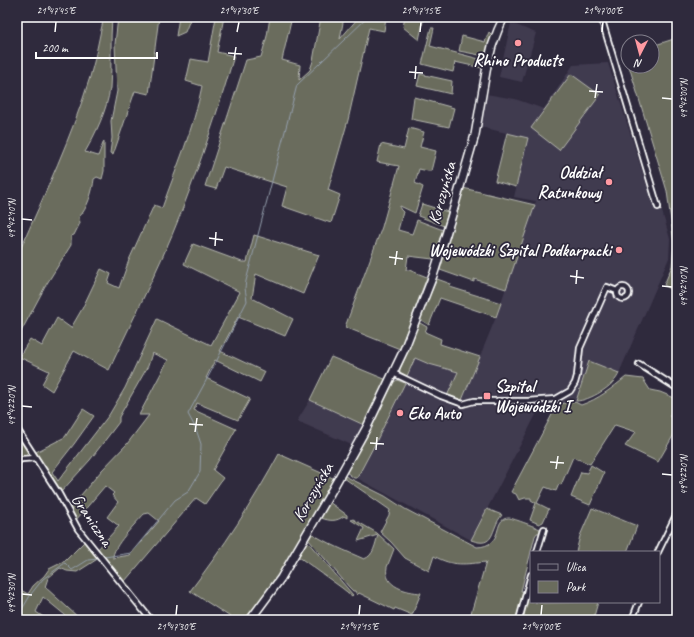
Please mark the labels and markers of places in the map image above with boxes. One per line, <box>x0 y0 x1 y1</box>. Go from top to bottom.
marker: Rhino Products <box>513 38 523 48</box>
place label: Rhino Products <box>473 50 565 71</box>
place label: Oddział Ratunkowy <box>538 162 604 203</box>
marker: Oddział Ratunkowy <box>604 177 614 187</box>
place label: Wojewódzki Szpital Podkarpacki <box>429 240 614 261</box>
marker: Wojewódzki Szpital Podkarpacki <box>614 245 624 255</box>
place label: Szpital Wojewódzki I <box>495 376 574 417</box>
marker: Szpital Wojewódzki I <box>482 391 492 401</box>
place label: Eko Auto <box>408 403 462 424</box>
marker: Eko Auto <box>395 408 405 418</box>

